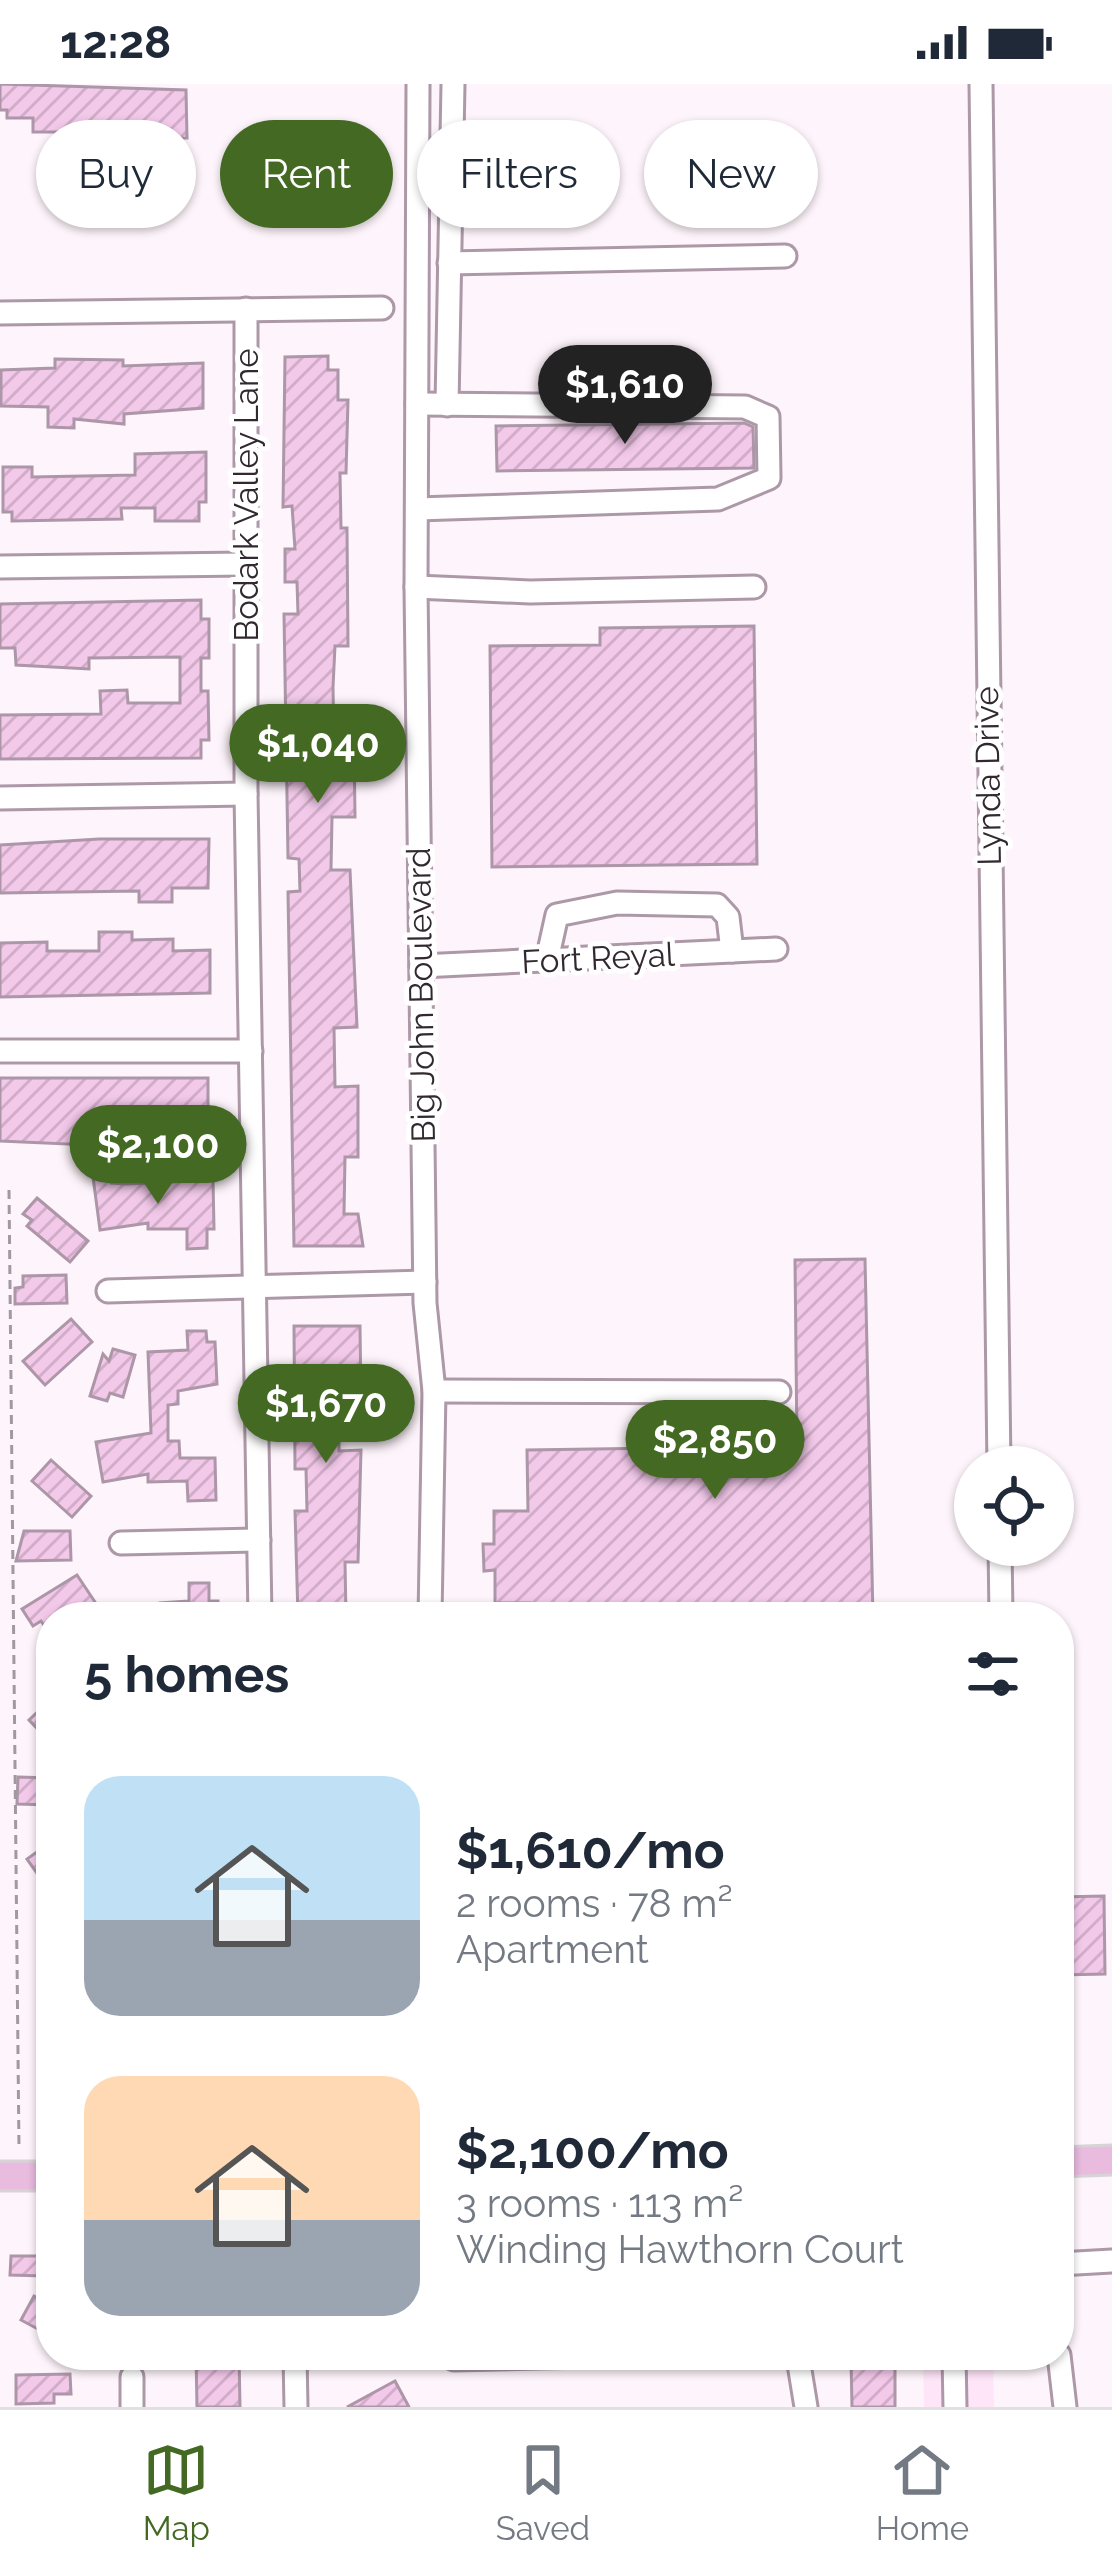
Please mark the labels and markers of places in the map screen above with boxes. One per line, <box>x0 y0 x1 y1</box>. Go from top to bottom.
pin: $1,610 <box>527 345 723 447</box>
pin: $1,040 <box>220 704 416 806</box>
pin: $2,100 <box>60 1105 256 1207</box>
pin: $1,670 <box>228 1364 424 1466</box>
pin: $2,850 <box>617 1400 813 1502</box>

